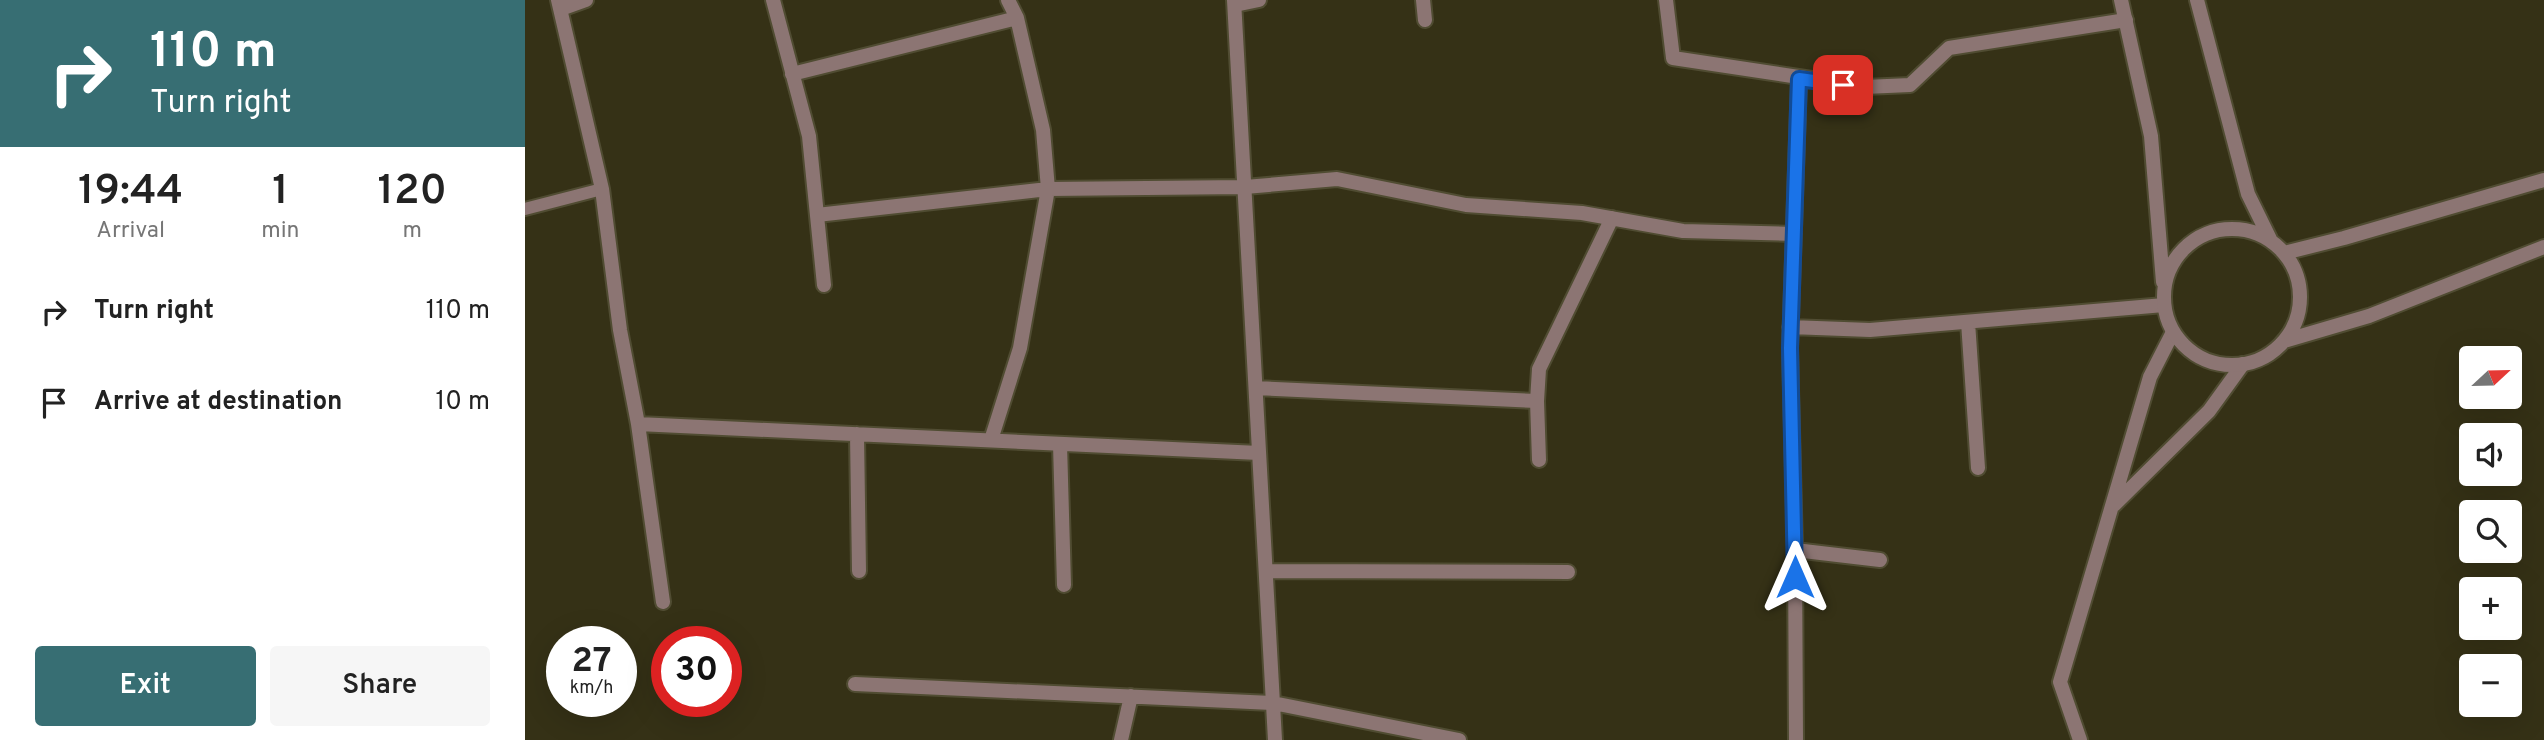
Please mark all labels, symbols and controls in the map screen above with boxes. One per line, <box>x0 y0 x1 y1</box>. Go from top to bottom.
text: 110 m <box>150 23 277 85</box>
icon: right <box>35 28 126 119</box>
pin <box>1813 55 1873 115</box>
icon: arrive <box>1824 66 1862 104</box>
text: Turn right <box>150 84 292 124</box>
text: 19:44 <box>78 166 183 219</box>
text: 1 <box>272 166 289 219</box>
text: 120 <box>378 166 447 219</box>
text: Arrival <box>96 217 165 246</box>
text: min <box>261 217 300 246</box>
text: m <box>403 217 422 246</box>
icon: right <box>35 293 73 331</box>
text: Turn right <box>94 295 214 328</box>
text: 110 m <box>426 295 490 328</box>
north arrow <box>2459 346 2522 410</box>
map controls <box>2459 346 2522 717</box>
icon: arrive <box>35 384 73 422</box>
text: Arrive at destination <box>94 386 342 419</box>
text: 10 m <box>435 386 490 419</box>
button: sound <box>2459 423 2522 486</box>
button: search <box>2459 500 2522 563</box>
position arrow <box>1758 540 1832 614</box>
button: + <box>2459 577 2522 640</box>
speed limit sign: 30 <box>651 626 742 717</box>
text: 27 <box>572 640 611 684</box>
button: Exit <box>35 646 256 726</box>
button: Share <box>270 646 490 726</box>
button: − <box>2459 654 2522 717</box>
text: km/h <box>570 677 613 700</box>

